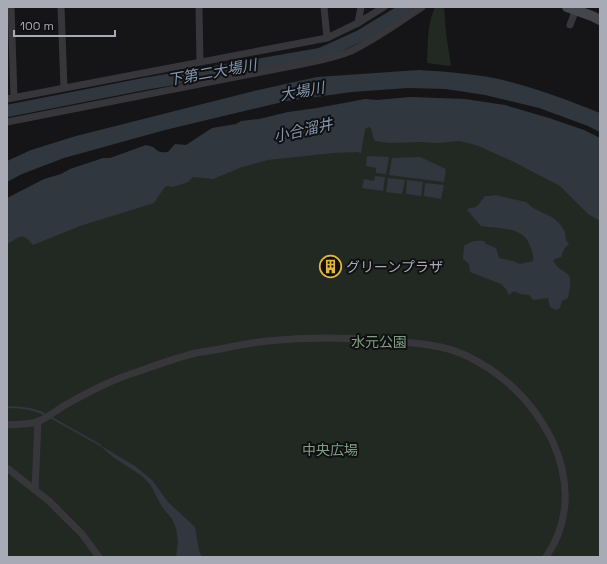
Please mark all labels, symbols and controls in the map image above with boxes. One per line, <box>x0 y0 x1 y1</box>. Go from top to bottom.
scale bar <box>14 12 115 38</box>
text: 100 m <box>20 18 54 34</box>
water label: 下第二大場川 <box>166 54 260 89</box>
water label: 大場川 <box>278 77 328 104</box>
water label: 小合溜井 <box>272 114 336 146</box>
building icon: グリーンプラザ <box>318 254 344 280</box>
place label: グリーンプラザ <box>346 258 443 276</box>
park label: 水元公園 <box>351 333 407 351</box>
park label: 中央広場 <box>302 441 358 459</box>

